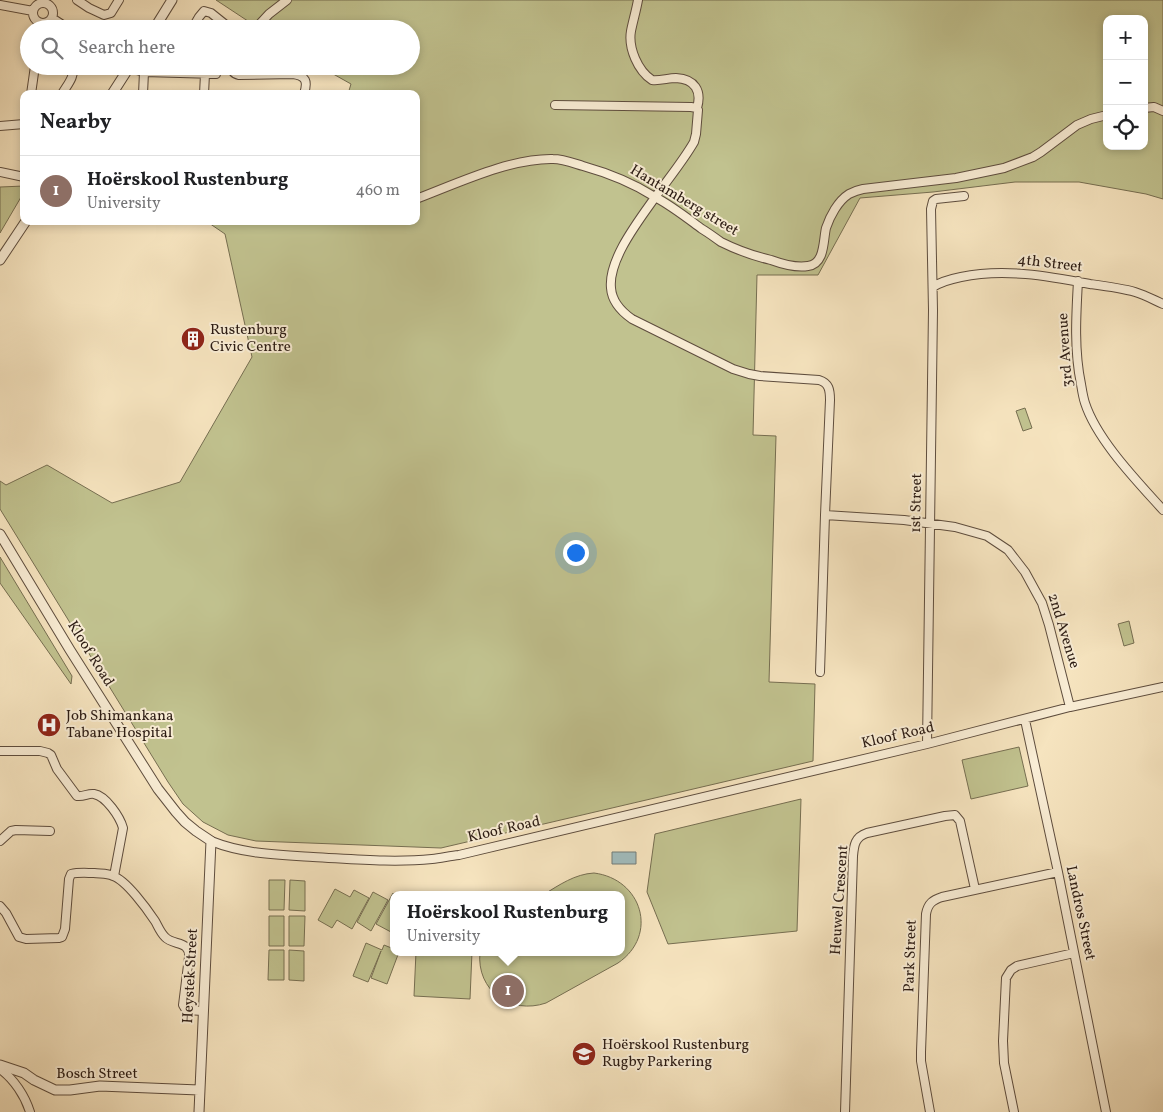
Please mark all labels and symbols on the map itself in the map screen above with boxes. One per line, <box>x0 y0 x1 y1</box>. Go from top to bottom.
street label: Hantamberg street <box>626 160 742 242</box>
street label: 4th Street <box>1016 250 1084 278</box>
street label: 3rd Avenue <box>1053 312 1079 388</box>
place label: Rustenburg Civic Centre <box>210 320 291 358</box>
building icon: Rustenburg Civic Centre <box>180 326 206 352</box>
street label: 1st Street <box>906 473 928 533</box>
your location <box>563 540 589 566</box>
street label: 2nd Avenue <box>1042 591 1084 671</box>
street label: Kloof Road <box>61 617 119 691</box>
place label: Job Shimankana Tabane Hospital <box>66 706 173 744</box>
hospital icon: Job Shimankana Tabane Hospital <box>36 712 62 738</box>
street label: Kloof Road <box>860 717 936 755</box>
street label: Kloof Road <box>466 811 542 849</box>
street label: Heuwel Crescent <box>826 844 854 956</box>
street label: Landros Street <box>1060 864 1100 962</box>
street label: Park Street <box>899 919 923 993</box>
street label: Heystek Street <box>178 928 204 1024</box>
pin: 1 <box>492 972 524 1010</box>
place label: Hoërskool Rustenburg Rugby Parkering <box>602 1035 750 1073</box>
school or university icon: Hoërskool Rustenburg Rugby Parkering <box>571 1041 597 1067</box>
street label: Bosch Street <box>56 1064 138 1085</box>

